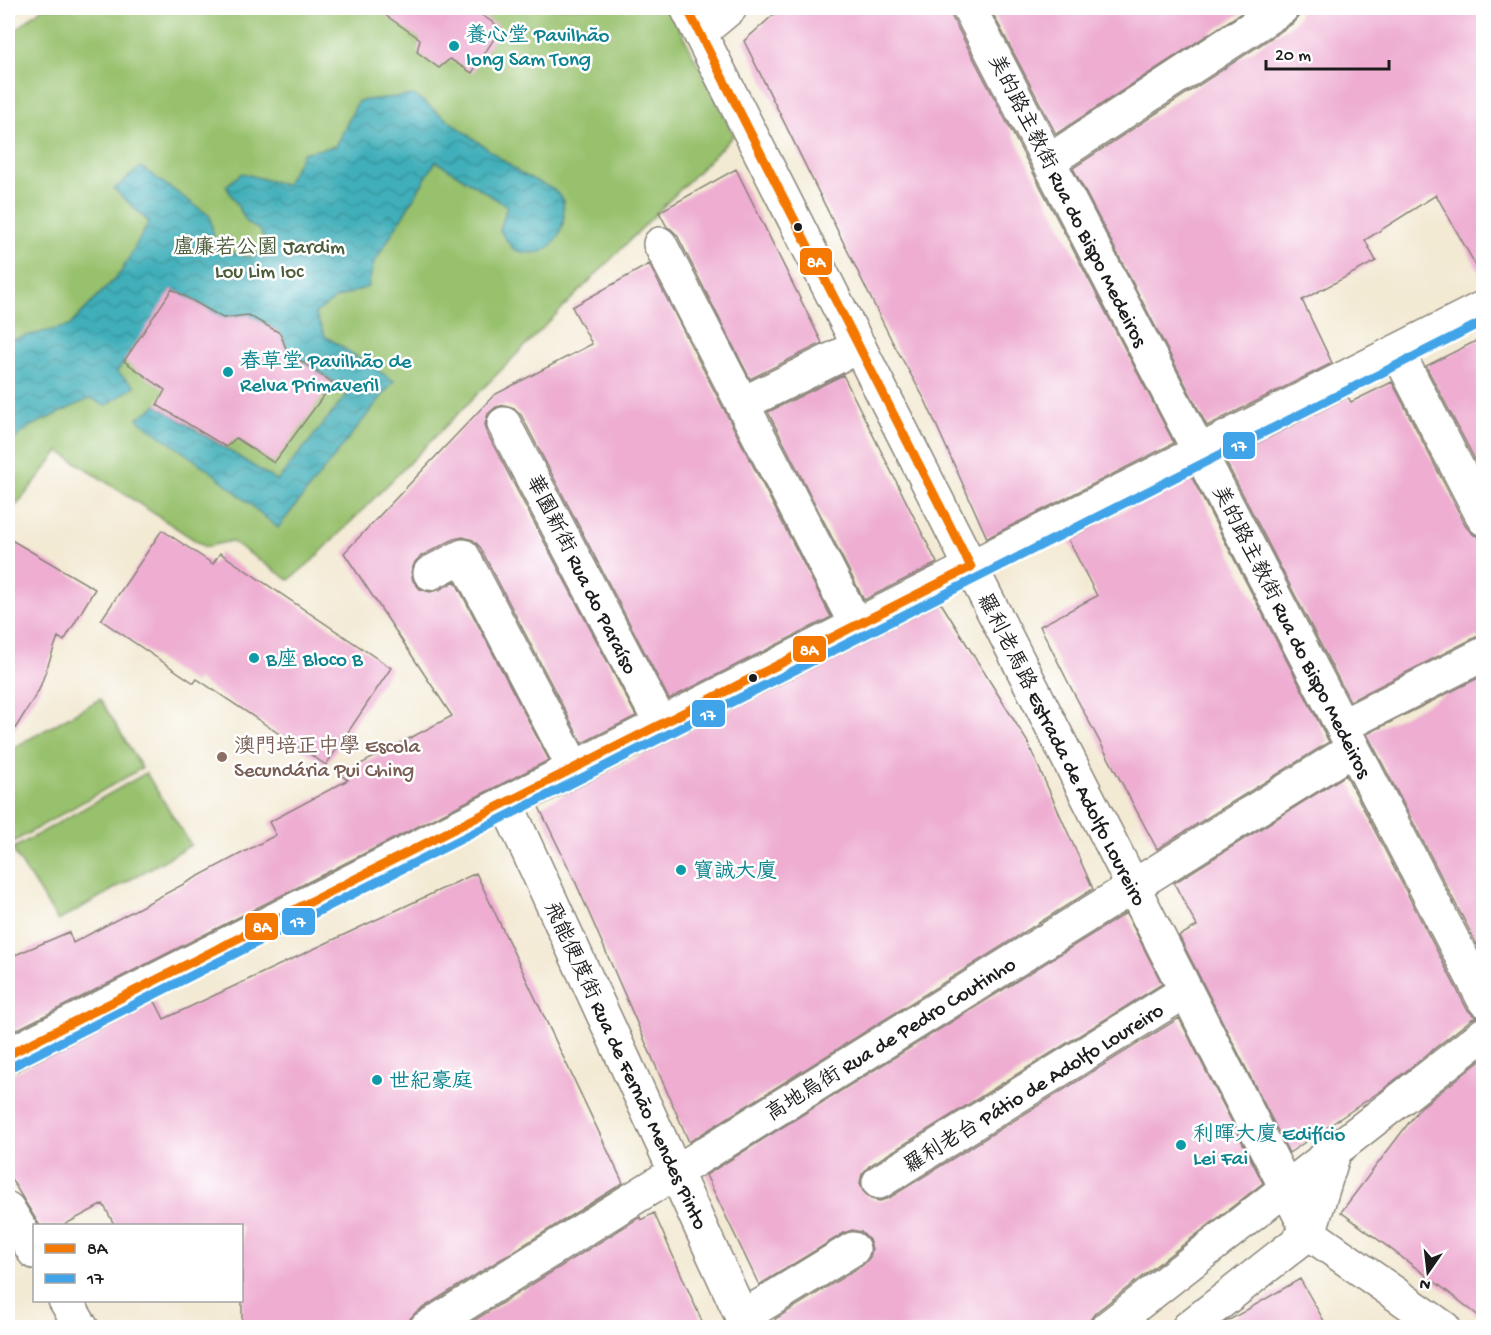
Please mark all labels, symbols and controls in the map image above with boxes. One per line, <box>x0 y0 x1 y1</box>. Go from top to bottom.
place label: 養心堂 Pavilhão Iong Sam Tong <box>466 23 610 74</box>
scale bar <box>1266 33 1389 71</box>
marker: 養心堂 Pavilhão Iong Sam Tong <box>447 39 461 53</box>
text: 20 m <box>1275 46 1311 67</box>
street label: 美的路主教街 Rua do Bispo Medeiros <box>981 50 1153 353</box>
unlabelled marker <box>792 221 804 233</box>
park label: 盧廉若公園 Jardim Lou Lim Ioc <box>173 235 345 286</box>
line badge: 8A <box>799 247 833 276</box>
text: 8A <box>807 255 827 274</box>
place label: 春草堂 Pavilhão de Relva Primaveril <box>240 349 413 400</box>
marker: 春草堂 Pavilhão de Relva Primaveril <box>221 365 235 379</box>
line badge: 17 <box>1222 431 1256 460</box>
text: 17 <box>1231 439 1247 458</box>
street label: 華園新街 Rua do Paraíso <box>519 471 643 679</box>
street label: 美的路主教街 Rua do Bispo Medeiros <box>1205 481 1377 784</box>
street label: 羅利老馬路 Estrada de Adolfo Loureiro <box>970 589 1152 911</box>
line badge: 8A <box>792 635 827 663</box>
text: 8A <box>800 643 820 662</box>
place label: B座 Bloco B <box>265 647 364 674</box>
marker: B座 Bloco B <box>247 651 261 665</box>
unlabelled marker <box>747 672 759 684</box>
line badge: 17 <box>691 699 726 728</box>
text: 17 <box>700 708 716 727</box>
place label: 澳門培正中學 Escola Secundária Pui Ching <box>234 734 421 785</box>
marker: 澳門培正中學 Escola Secundária Pui Ching <box>215 750 229 764</box>
place label: 寶誠大廈 <box>693 859 777 886</box>
marker: 寶誠大廈 <box>674 863 688 877</box>
street label: 飛能便度街 Rua de Fernão Mendes Pinto <box>537 898 713 1234</box>
line badge: 17 <box>281 907 316 936</box>
line badge: 8A <box>244 912 279 941</box>
text: 17 <box>290 915 306 934</box>
text: 8A <box>253 920 273 939</box>
street label: 高地烏街 Rua de Pedro Coutinho <box>761 952 1022 1128</box>
street label: 羅利老台 Pátio de Adolfo Loureiro <box>899 998 1169 1180</box>
place label: 世紀豪庭 <box>389 1069 473 1096</box>
marker: 世紀豪庭 <box>370 1073 384 1087</box>
place label: 利暉大廈 Edifício Lei Fai <box>1193 1122 1346 1173</box>
marker: 利暉大廈 Edifício Lei Fai <box>1174 1138 1188 1152</box>
legend <box>33 1224 243 1302</box>
text: 8A <box>87 1240 109 1261</box>
north arrow <box>1398 1242 1458 1302</box>
text: 17 <box>86 1270 104 1291</box>
text: N <box>1417 1273 1433 1294</box>

